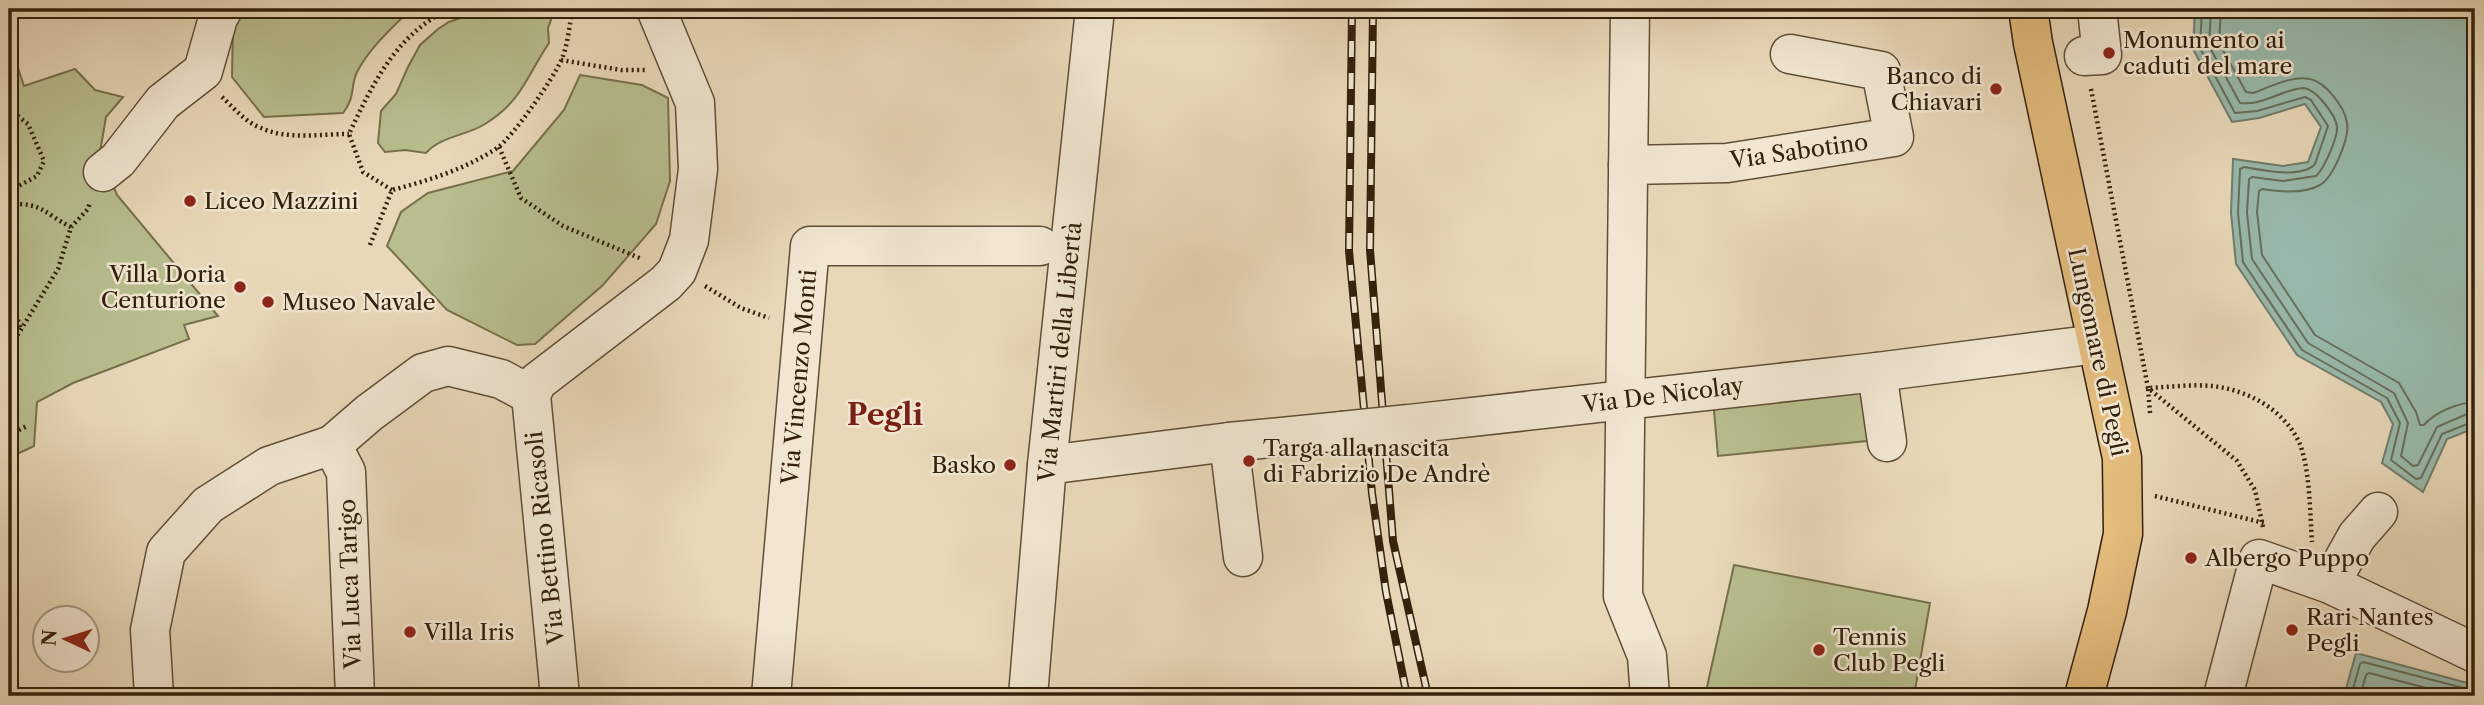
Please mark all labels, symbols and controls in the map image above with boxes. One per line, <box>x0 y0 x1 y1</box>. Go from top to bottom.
place label: Monumento ai caduti del mare <box>2123 26 2292 80</box>
marker: Monumento ai caduti del mare <box>2101 45 2117 61</box>
place label: Banco di Chiavari <box>1886 62 1982 116</box>
marker: Banco di Chiavari <box>1988 81 2004 97</box>
street label: Via Sabotino <box>1727 127 1870 175</box>
place label: Liceo Mazzini <box>204 187 359 215</box>
marker: Liceo Mazzini <box>182 193 198 209</box>
street label: Via Martiri della Libertà <box>1032 220 1088 485</box>
street label: Lungomare di Pegli <box>2062 245 2134 459</box>
place label: Villa Doria Centurione <box>101 260 227 314</box>
street label: Via Vincenzo Monti <box>776 268 822 487</box>
marker: Villa Doria Centurione <box>232 279 248 295</box>
place label: Museo Navale <box>282 288 436 316</box>
marker: Museo Navale <box>260 294 276 310</box>
street label: Via De Nicolay <box>1580 371 1745 419</box>
district label: Pegli <box>847 396 923 433</box>
street label: Via Bettino Ricasoli <box>520 430 570 647</box>
place label: Targa alla nascita di Fabrizio De Andrè <box>1263 434 1490 488</box>
place label: Basko <box>931 451 996 479</box>
marker: Targa alla nascita di Fabrizio De Andrè <box>1241 453 1257 469</box>
marker: Basko <box>1002 457 1018 473</box>
street label: Via Luca Tarigo <box>333 498 367 671</box>
place label: Albergo Puppo <box>2204 544 2369 572</box>
marker: Albergo Puppo <box>2183 550 2199 566</box>
place label: Rari Nantes Pegli <box>2306 603 2434 657</box>
north arrow <box>32 604 102 674</box>
place label: Villa Iris <box>423 618 515 646</box>
marker: Rari Nantes Pegli <box>2284 622 2300 638</box>
place label: Tennis Club Pegli <box>1833 623 1945 677</box>
marker: Villa Iris <box>402 624 418 640</box>
text: N <box>37 629 62 647</box>
marker: Tennis Club Pegli <box>1811 642 1827 658</box>

